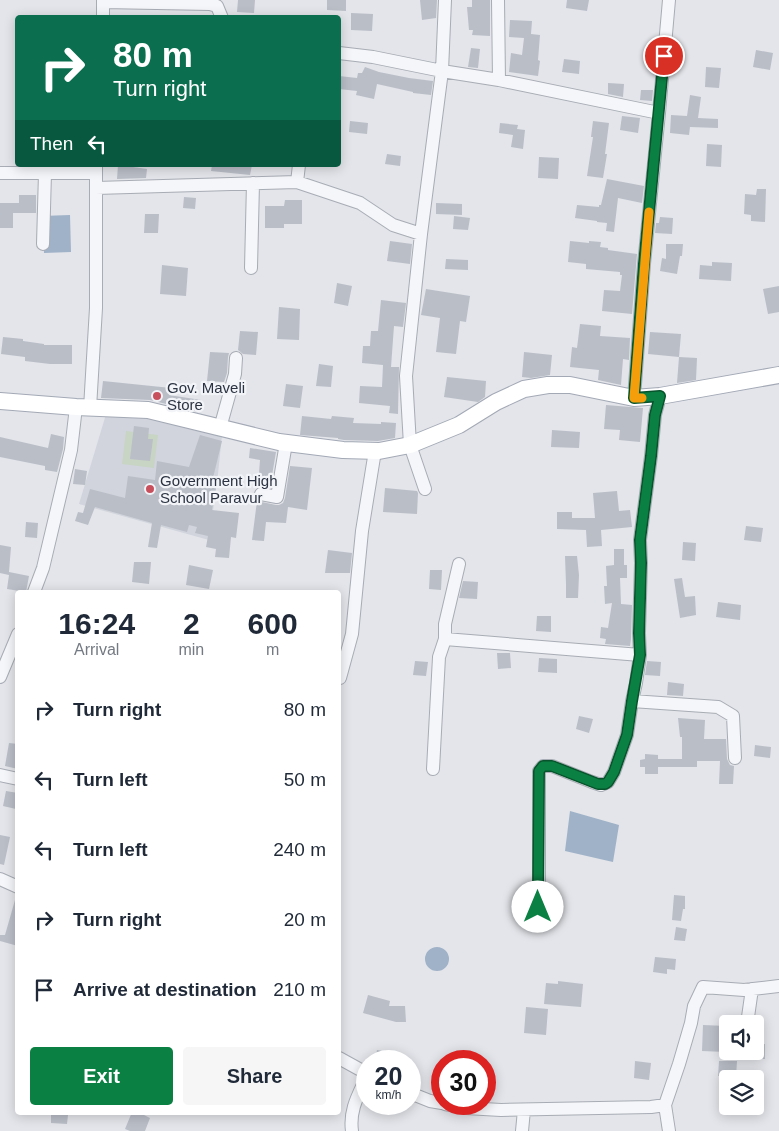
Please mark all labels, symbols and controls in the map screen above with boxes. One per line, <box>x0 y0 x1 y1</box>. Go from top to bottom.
icon: right <box>30 35 95 100</box>
text: 80 m <box>113 35 193 74</box>
pin <box>643 35 685 77</box>
icon: arrive <box>650 42 678 70</box>
text: Turn right <box>113 76 206 101</box>
icon: left <box>83 130 111 158</box>
text: Then <box>30 133 73 154</box>
place label: Gov. Maveli Store <box>167 379 245 413</box>
marker: Gov. Maveli Store <box>151 390 163 402</box>
place label: Government High School Paravur <box>160 472 278 506</box>
marker: Government High School Paravur <box>144 483 156 495</box>
text: 16:24 <box>58 607 135 640</box>
text: 2 <box>183 607 200 640</box>
text: 600 <box>248 607 298 640</box>
text: Arrival <box>74 641 119 658</box>
text: min <box>178 641 204 658</box>
text: m <box>266 641 279 658</box>
icon: right <box>30 696 58 724</box>
text: Turn right <box>73 699 161 720</box>
text: 80 m <box>284 699 326 720</box>
icon: left <box>30 766 58 794</box>
text: Turn left <box>73 769 148 790</box>
text: 50 m <box>284 769 326 790</box>
icon: left <box>30 836 58 864</box>
text: Turn left <box>73 839 148 860</box>
text: 240 m <box>273 839 326 860</box>
position arrow <box>511 880 563 932</box>
icon: right <box>30 906 58 934</box>
text: Turn right <box>73 909 161 930</box>
text: 20 m <box>284 909 326 930</box>
icon: arrive <box>30 976 58 1004</box>
text: Arrive at destination <box>73 979 257 1000</box>
text: 210 m <box>273 979 326 1000</box>
map controls <box>719 1015 764 1115</box>
button: sound <box>719 1015 764 1060</box>
button: Exit <box>30 1047 173 1105</box>
button: Share <box>183 1047 326 1105</box>
speed limit sign: 30 <box>431 1050 496 1115</box>
text: 20 <box>375 1062 402 1090</box>
button: layers <box>719 1070 764 1115</box>
text: km/h <box>375 1088 402 1102</box>

